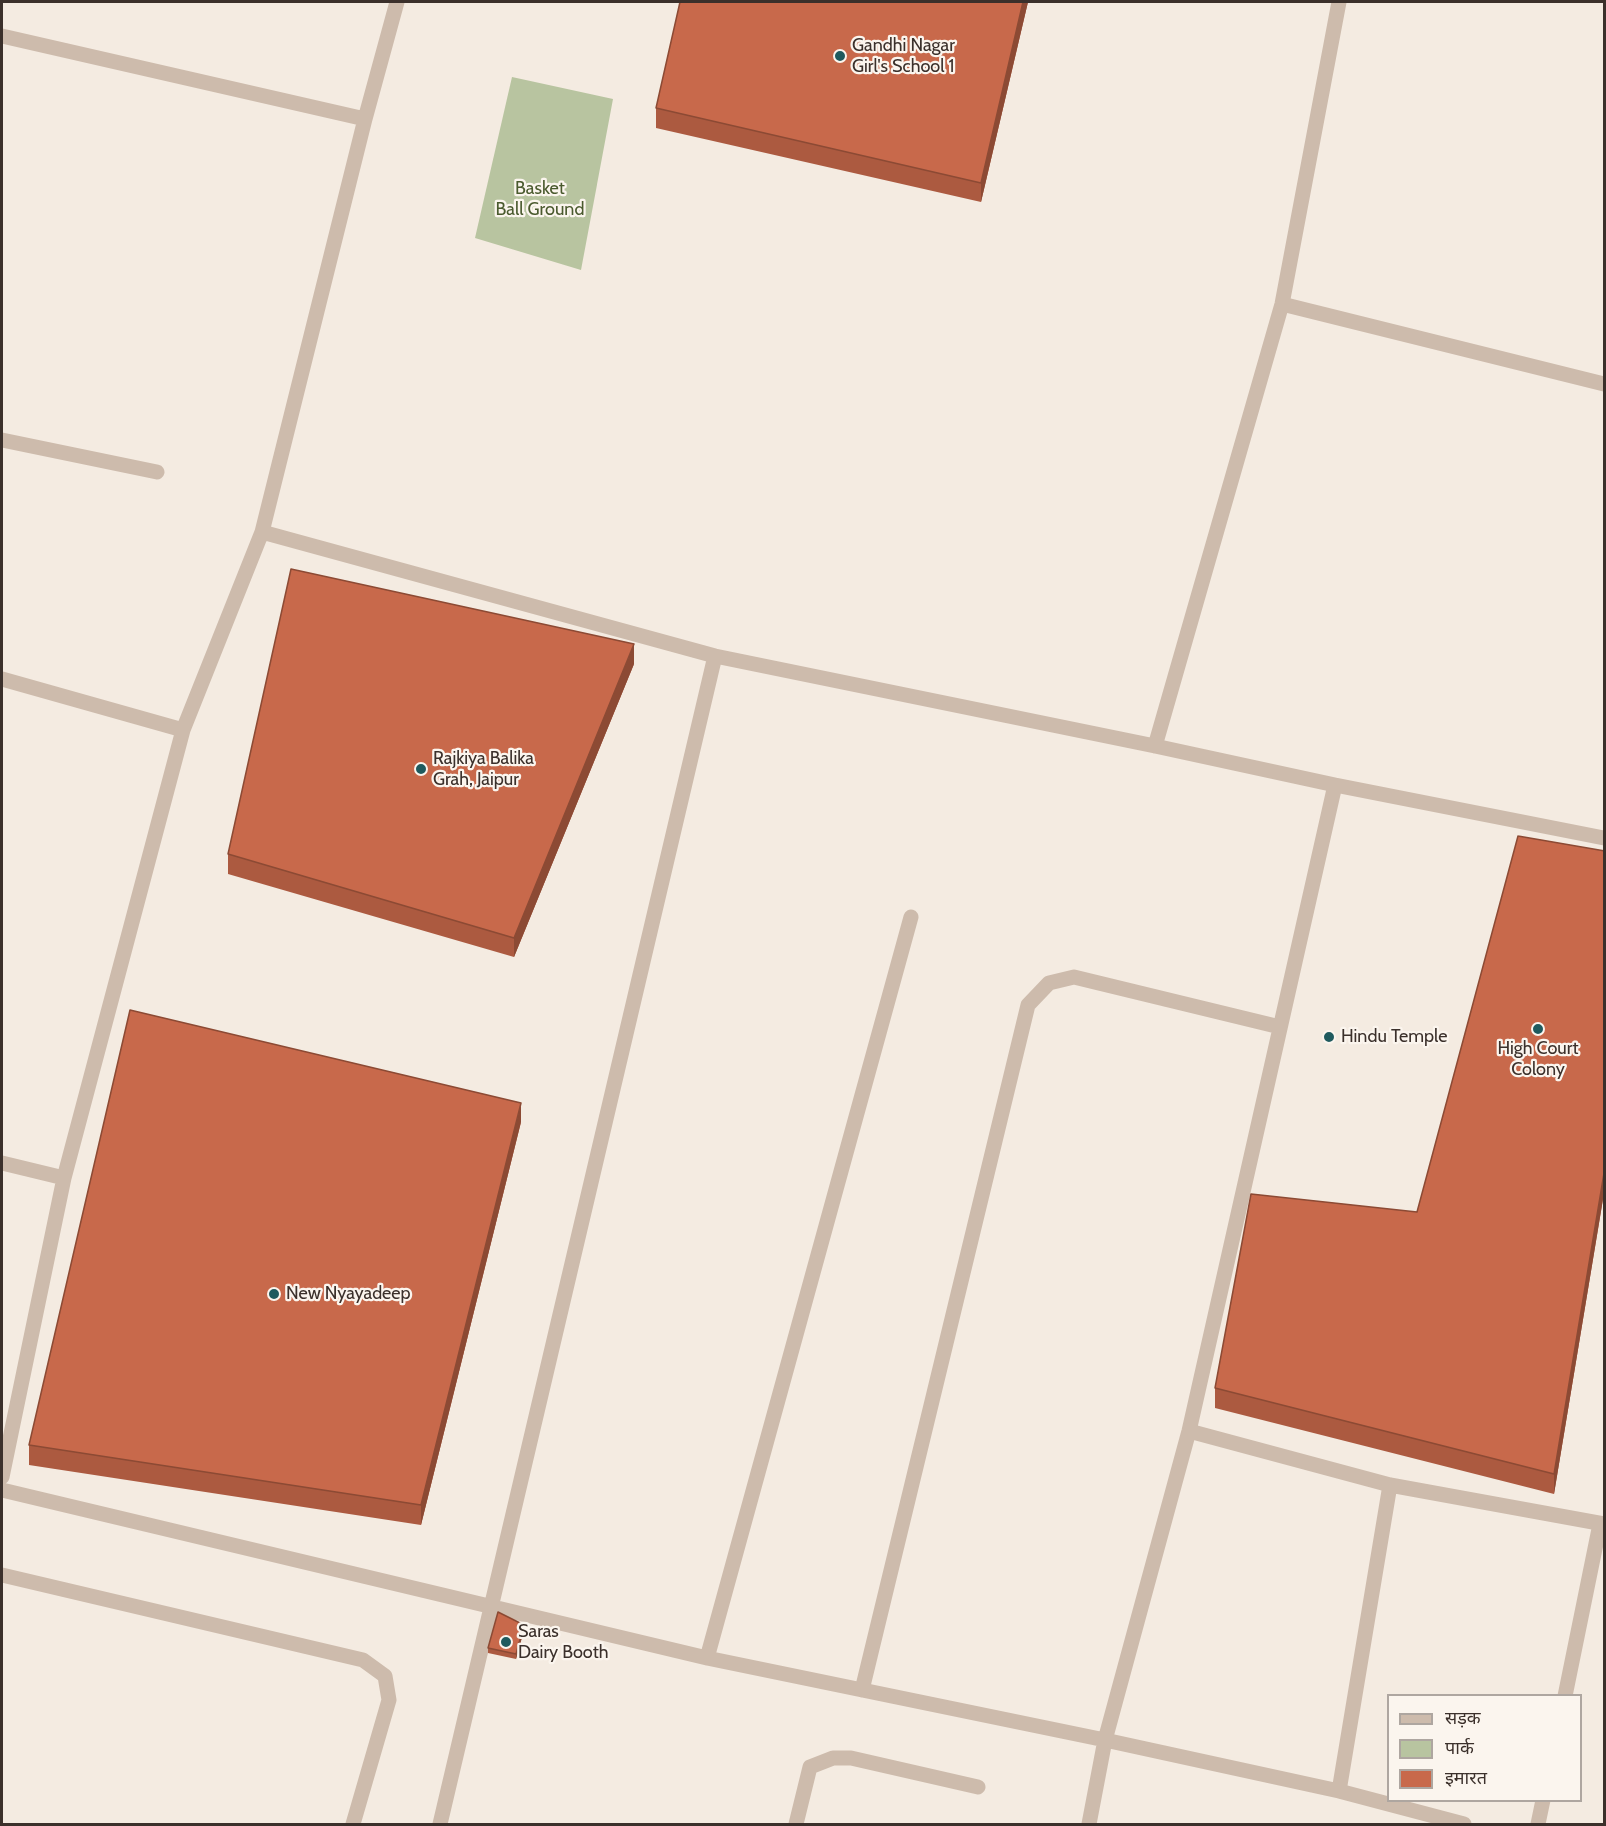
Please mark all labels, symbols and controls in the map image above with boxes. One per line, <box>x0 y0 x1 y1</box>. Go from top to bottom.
place label: Gandhi Nagar Girl's School 1 <box>852 35 955 78</box>
marker: Gandhi Nagar Girl's School 1 <box>833 49 847 63</box>
park label: Basket Ball Ground <box>496 178 584 220</box>
place label: Rajkiya Balika Grah, Jaipur <box>433 748 534 790</box>
marker: Rajkiya Balika Grah, Jaipur <box>414 762 428 776</box>
marker: High Court Colony <box>1531 1022 1545 1036</box>
place label: Hindu Temple <box>1341 1026 1447 1048</box>
marker: Hindu Temple <box>1322 1030 1336 1044</box>
place label: High Court Colony <box>1497 1038 1579 1080</box>
place label: New Nyayadeep <box>286 1283 411 1305</box>
marker: New Nyayadeep <box>267 1287 281 1301</box>
place label: Saras Dairy Booth <box>518 1621 608 1664</box>
marker: Saras Dairy Booth <box>499 1635 513 1649</box>
legend <box>1387 1694 1582 1802</box>
text: सड़क <box>1445 1707 1481 1729</box>
text: पार्क <box>1445 1737 1474 1759</box>
text: इमारत <box>1445 1767 1487 1789</box>

